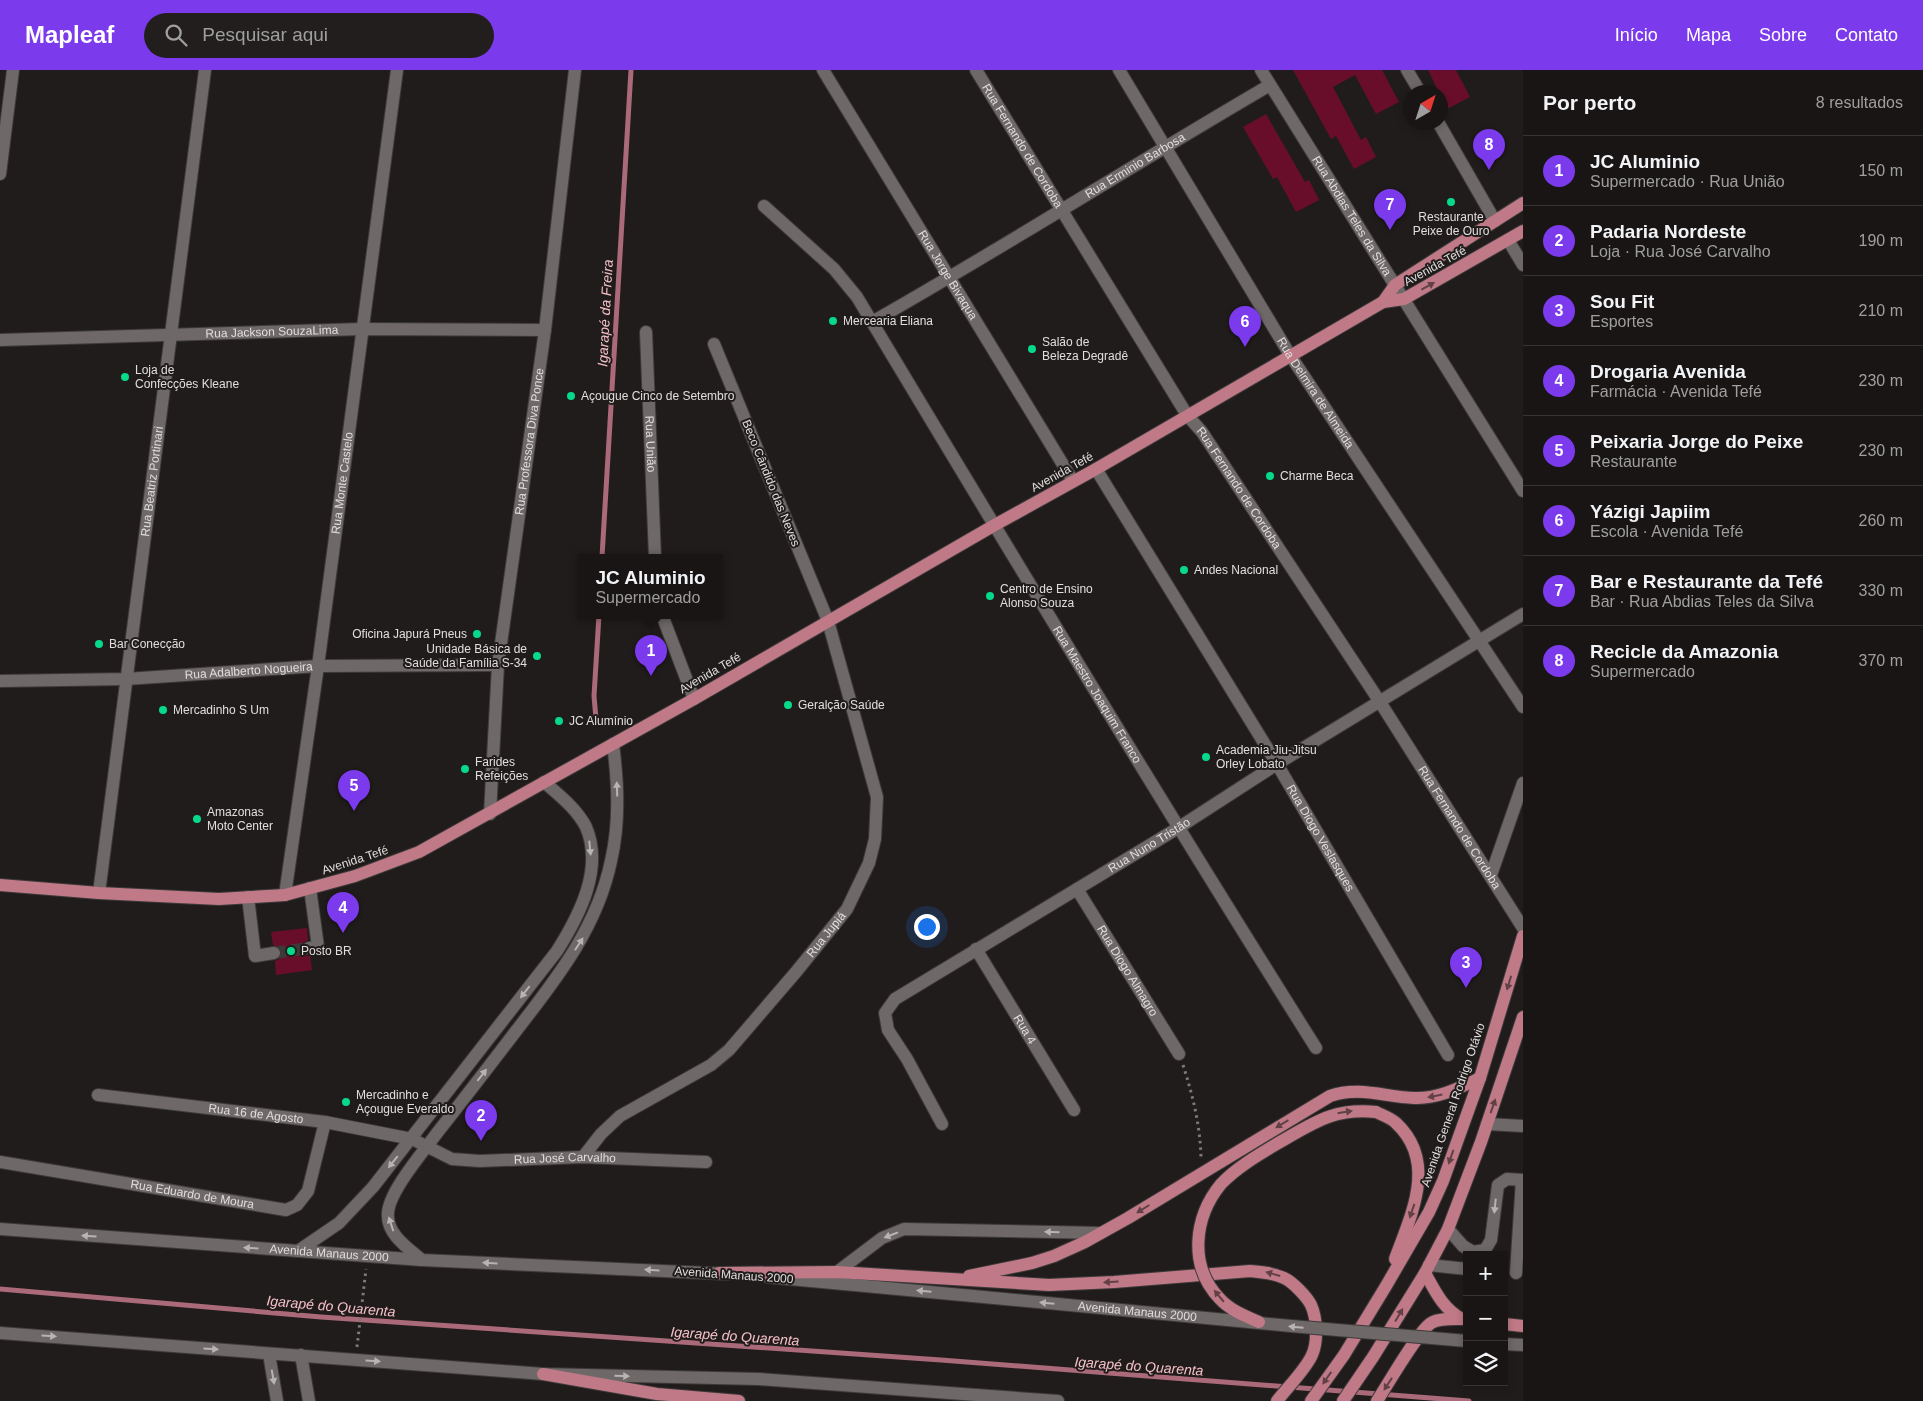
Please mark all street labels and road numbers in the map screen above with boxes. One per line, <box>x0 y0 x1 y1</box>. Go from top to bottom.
street label: Rua Fernando de Cordoba <box>979 81 1066 211</box>
street label: Rua Erminio Barbosa <box>1082 130 1188 201</box>
street label: Rua Abdias Teles da Silva <box>1309 153 1395 279</box>
street label: Rua Jorge Bivaqua <box>915 228 980 323</box>
street label: Avenida Tefé <box>1401 243 1469 289</box>
street label: Rua Jackson SouzaLima <box>205 323 339 341</box>
street label: Rua Delmira de Almeida <box>1274 335 1357 451</box>
street label: Rua Professora Diva Ponce <box>512 367 547 516</box>
street label: Rua União <box>642 415 659 473</box>
street label: Beco Cândido das Neves <box>739 418 803 548</box>
street label: Rua Fernando de Cordoba <box>1194 424 1284 552</box>
street label: Rua Beatriz Portinari <box>138 426 166 537</box>
street label: Rua Monte Castelo <box>329 431 356 535</box>
street label: Avenida Tefé <box>1028 449 1096 495</box>
street label: Rua Maestro Joaquim Franco <box>1050 624 1145 766</box>
street label: Avenida Tefé <box>677 650 744 696</box>
street label: Rua Adalberto Nogueira <box>184 659 313 682</box>
street label: Rua Fernando de Cordoba <box>1415 763 1504 892</box>
street label: Rua Diogo Veslasques <box>1284 782 1357 894</box>
street label: Rua Nuno Tristão <box>1106 815 1193 876</box>
street label: Avenida Tefé <box>320 843 390 877</box>
street label: Rua Jupiá <box>804 909 849 960</box>
street label: Rua Diogo Almagro <box>1094 923 1161 1019</box>
street label: Rua 4 <box>1011 1012 1039 1047</box>
street label: Avenida General Rodrigo Otávio <box>1418 1021 1488 1189</box>
street label: Rua 16 de Agosto <box>208 1101 304 1126</box>
street label: Rua José Carvalho <box>514 1150 617 1167</box>
street label: Rua Eduardo de Moura <box>130 1177 255 1212</box>
street label: Avenida Manaus 2000 <box>269 1242 389 1265</box>
street label: Avenida Manaus 2000 <box>674 1264 794 1286</box>
street label: Avenida Manaus 2000 <box>1077 1299 1198 1324</box>

